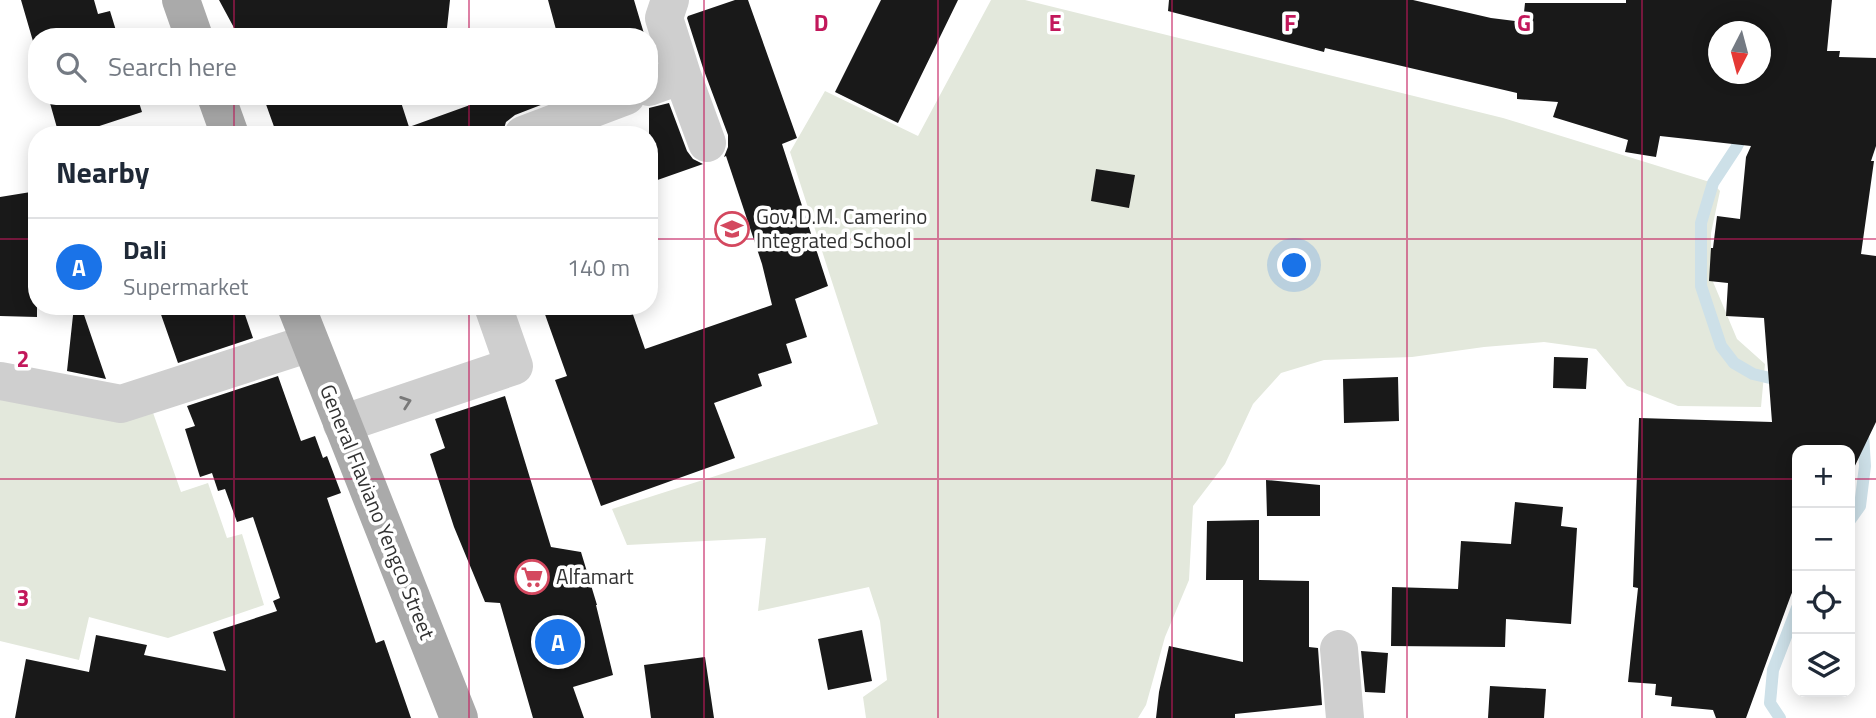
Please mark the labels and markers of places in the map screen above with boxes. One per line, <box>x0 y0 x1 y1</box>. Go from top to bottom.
place label: Gov. D.M. Camerino Integrated School <box>756 200 927 256</box>
school or university icon: Gov. D.M. Camerino Integrated School <box>713 210 751 248</box>
supermarket icon: Alfamart <box>513 558 551 596</box>
place label: Alfamart <box>556 560 634 592</box>
pin: A <box>535 616 581 668</box>

